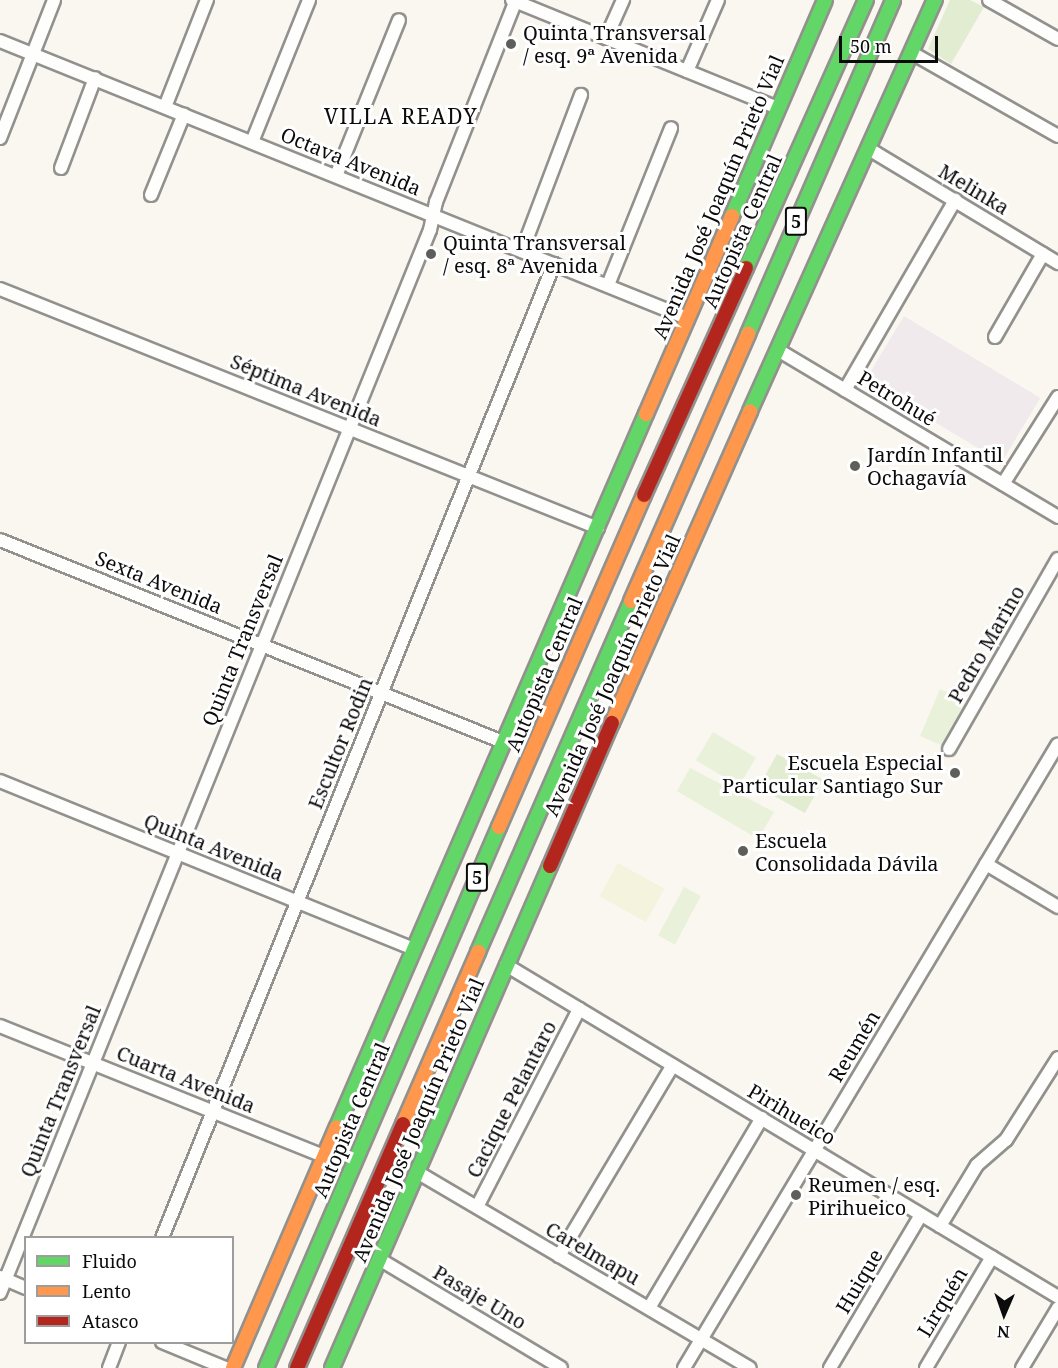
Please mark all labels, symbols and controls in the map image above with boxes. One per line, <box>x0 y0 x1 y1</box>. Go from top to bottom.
place label: Quinta Transversal / esq. 9ª Avenida <box>523 20 706 67</box>
scale bar <box>842 24 941 62</box>
text: 50 m <box>850 34 892 58</box>
marker: Quinta Transversal / esq. 9ª Avenida <box>504 37 518 51</box>
street label: Avenida José Joaquín Prieto Vial <box>647 51 789 343</box>
district label: VILLA READY <box>324 103 478 129</box>
street label: Octava Avenida <box>277 122 425 200</box>
street label: Autopista Central <box>697 150 787 312</box>
street label: Melinka <box>934 159 1014 219</box>
road number: 5 <box>784 206 808 236</box>
place label: Quinta Transversal / esq. 8ª Avenida <box>443 231 626 278</box>
marker: Quinta Transversal / esq. 8ª Avenida <box>424 247 438 261</box>
street label: Séptima Avenida <box>227 349 385 431</box>
street label: Petrohué <box>854 365 940 431</box>
place label: Jardín Infantil Ochagavía <box>867 442 1003 489</box>
marker: Jardín Infantil Ochagavía <box>848 459 862 473</box>
street label: Avenida José Joaquín Prieto Vial <box>539 530 685 820</box>
street label: Sexta Avenida <box>92 546 226 618</box>
street label: Quinta Transversal <box>197 551 287 729</box>
street label: Pedro Marino <box>943 581 1029 707</box>
street label: Autopista Central <box>501 593 587 755</box>
street label: Escultor Rodin <box>303 674 377 812</box>
place label: Escuela Especial Particular Santiago Sur <box>722 750 943 797</box>
marker: Escuela Especial Particular Santiago Sur <box>948 766 962 780</box>
street label: Quinta Avenida <box>141 808 287 886</box>
place label: Escuela Consolidada Dávila <box>755 828 938 875</box>
marker: Escuela Consolidada Dávila <box>736 844 750 858</box>
road number: 5 <box>465 862 489 892</box>
street label: Avenida José Joaquín Prieto Vial <box>347 974 489 1266</box>
street label: Quinta Transversal <box>15 1002 105 1180</box>
street label: Reumén <box>823 1006 885 1086</box>
street label: Cacique Pelantaro <box>461 1016 561 1182</box>
street label: Autopista Central <box>308 1039 394 1201</box>
street label: Cuarta Avenida <box>113 1040 259 1118</box>
street label: Pirihueico <box>744 1078 840 1150</box>
place label: Reumen / esq. Pirihueico <box>808 1172 940 1219</box>
marker: Reumen / esq. Pirihueico <box>789 1188 803 1202</box>
street label: Carelmapu <box>542 1216 644 1290</box>
legend <box>24 1236 234 1344</box>
street label: Huique <box>831 1245 887 1317</box>
text: Fluido <box>82 1249 137 1273</box>
street label: Pasaje Uno <box>429 1260 531 1334</box>
street label: Lirquén <box>912 1263 972 1341</box>
text: Lento <box>82 1279 131 1303</box>
north arrow <box>974 1284 1034 1344</box>
text: Atasco <box>82 1309 139 1333</box>
text: N <box>997 1321 1010 1343</box>

